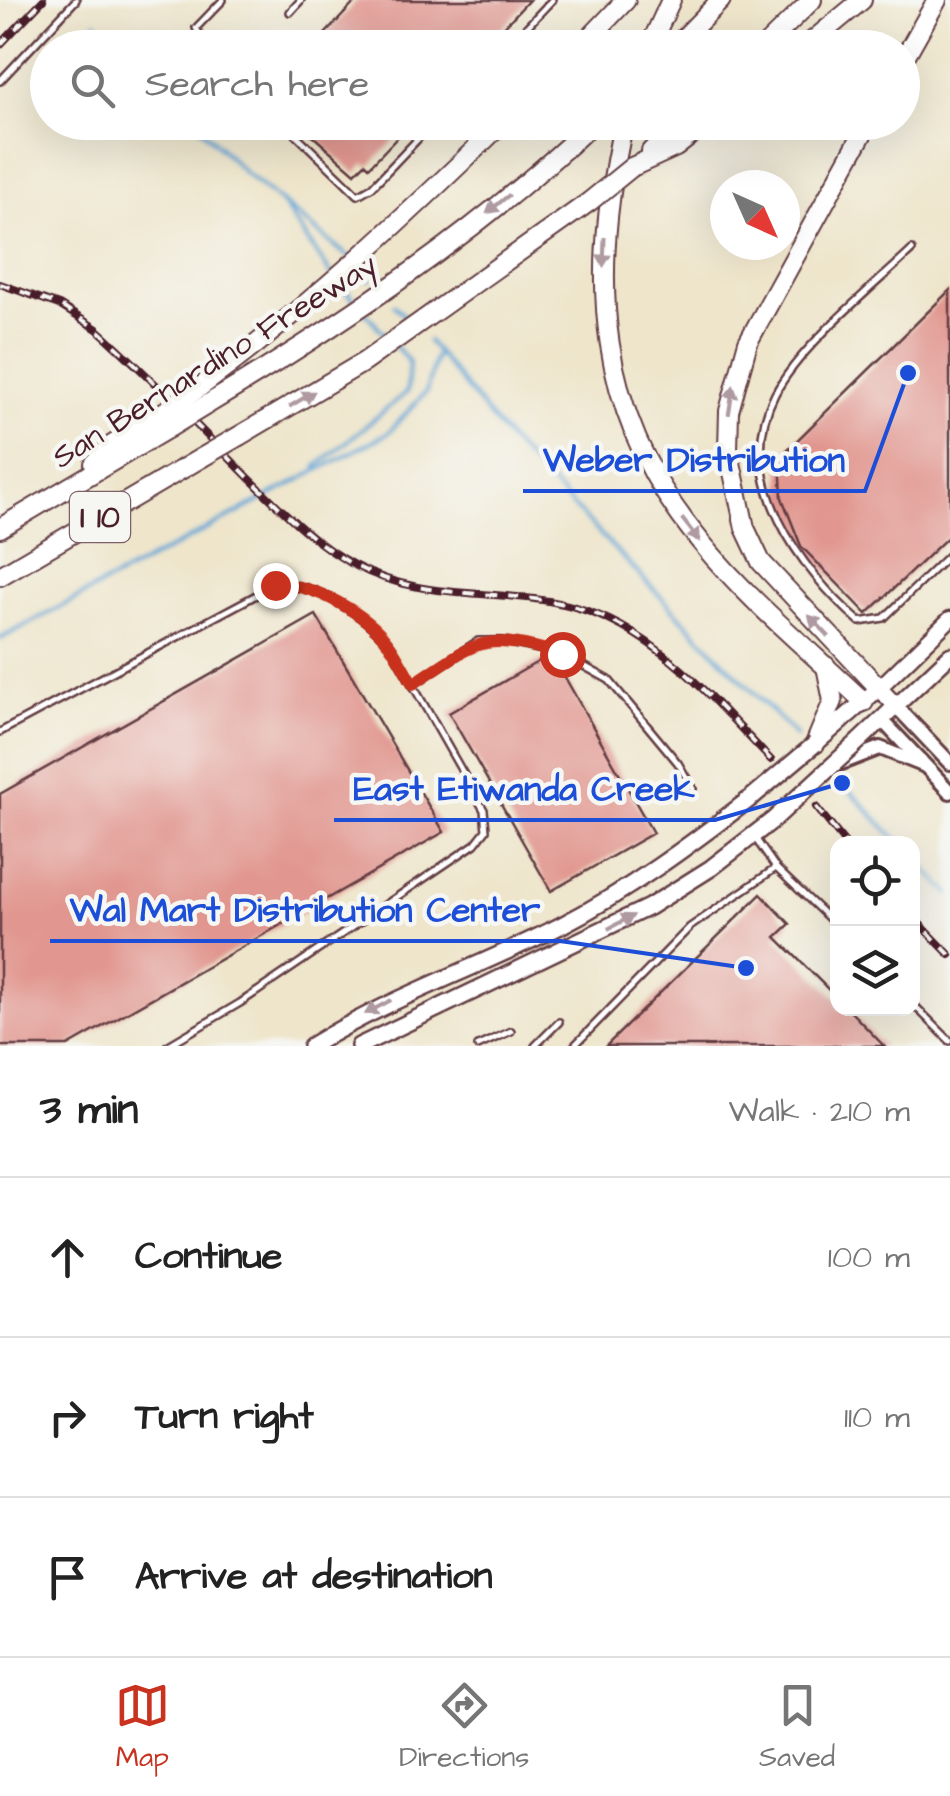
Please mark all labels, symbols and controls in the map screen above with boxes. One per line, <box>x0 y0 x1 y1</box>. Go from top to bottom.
search box <box>30 30 920 140</box>
icon: search <box>65 58 120 113</box>
text: Search here <box>145 59 369 111</box>
north arrow <box>710 170 800 260</box>
one-way arrow <box>485 193 510 214</box>
one-way arrow <box>595 236 611 268</box>
street label: San Bernardino Freeway <box>44 243 386 480</box>
one-way arrow <box>724 384 740 415</box>
one-way arrow <box>288 391 316 408</box>
callout: Weber Distribution <box>523 426 865 491</box>
text: Weber Distribution <box>542 436 846 485</box>
road number: I 10 <box>70 492 130 542</box>
one-way arrow <box>680 517 701 543</box>
route end <box>253 563 299 609</box>
one-way arrow <box>808 614 831 638</box>
route start <box>540 632 586 678</box>
callout: East Etiwanda Creek <box>334 755 715 820</box>
text: East Etiwanda Creek <box>353 765 695 814</box>
map controls <box>830 836 920 1016</box>
button: locate <box>830 836 920 926</box>
callout: Wal Mart Distribution Center <box>50 876 560 941</box>
text: Wal Mart Distribution Center <box>69 886 541 935</box>
one-way arrow <box>606 914 635 931</box>
button: layers <box>830 926 920 1016</box>
one-way arrow <box>363 999 392 1016</box>
text: 3 min <box>40 1082 138 1140</box>
text: Walk · 210 m <box>729 1089 910 1134</box>
icon: ahead <box>40 1230 95 1285</box>
text: Continue <box>135 1231 282 1283</box>
text: 100 m <box>828 1235 910 1280</box>
icon: right <box>40 1390 95 1445</box>
text: Turn right <box>135 1391 314 1443</box>
text: 110 m <box>844 1395 910 1440</box>
icon: arrive <box>40 1550 95 1605</box>
text: Arrive at destination <box>135 1551 492 1603</box>
tab: Map <box>115 1678 170 1777</box>
tab: Directions <box>399 1678 529 1777</box>
tab: Saved <box>759 1678 835 1777</box>

